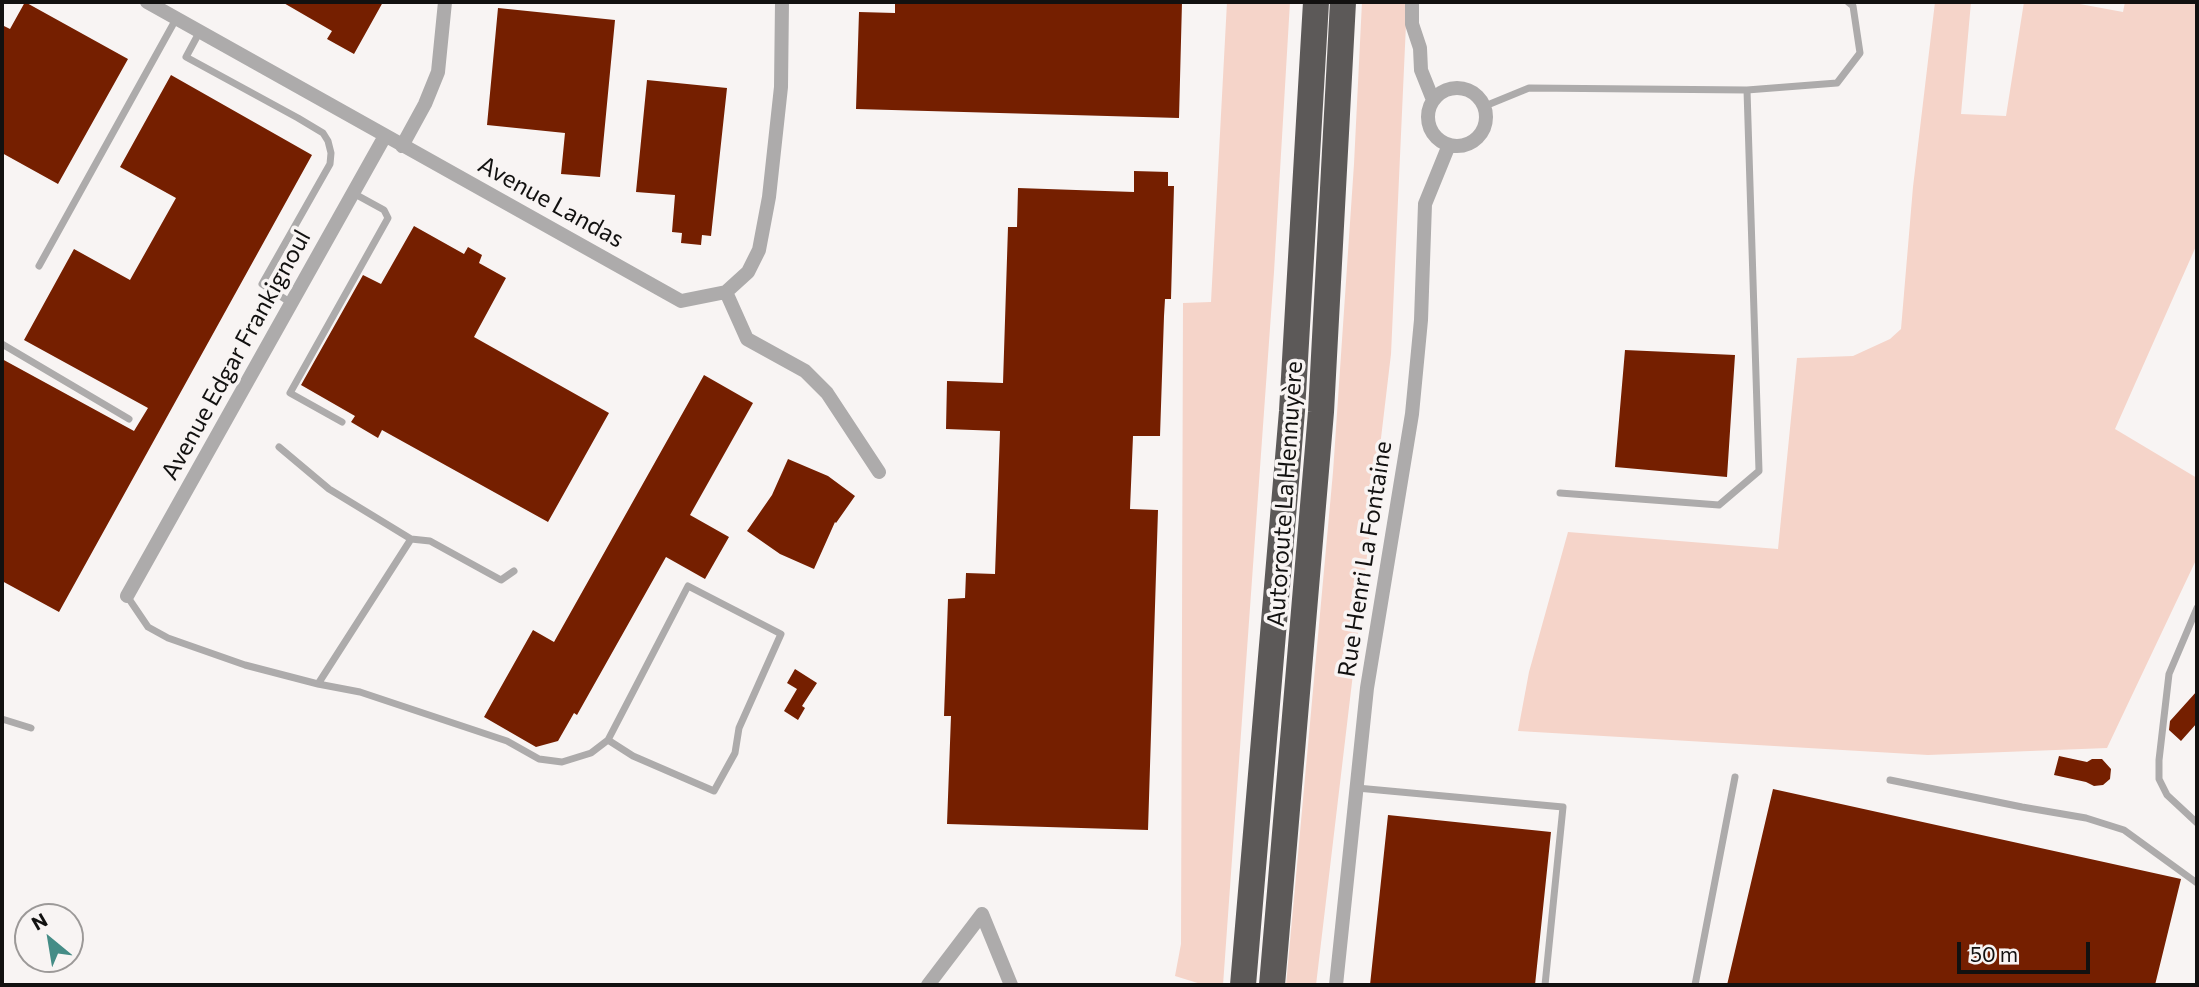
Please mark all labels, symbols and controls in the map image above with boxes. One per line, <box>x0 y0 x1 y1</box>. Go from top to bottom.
street label: Avenue Landas <box>473 150 629 254</box>
street label: Avenue Edgar Frankignoul <box>155 225 317 485</box>
street label: Autoroute La Hennuyère <box>1261 360 1309 628</box>
street label: Rue Henri La Fontaine <box>1332 439 1398 679</box>
north arrow <box>14 903 84 973</box>
text: N <box>27 908 51 935</box>
scale bar <box>1961 928 2094 972</box>
text: 50 m <box>1970 941 2018 966</box>

